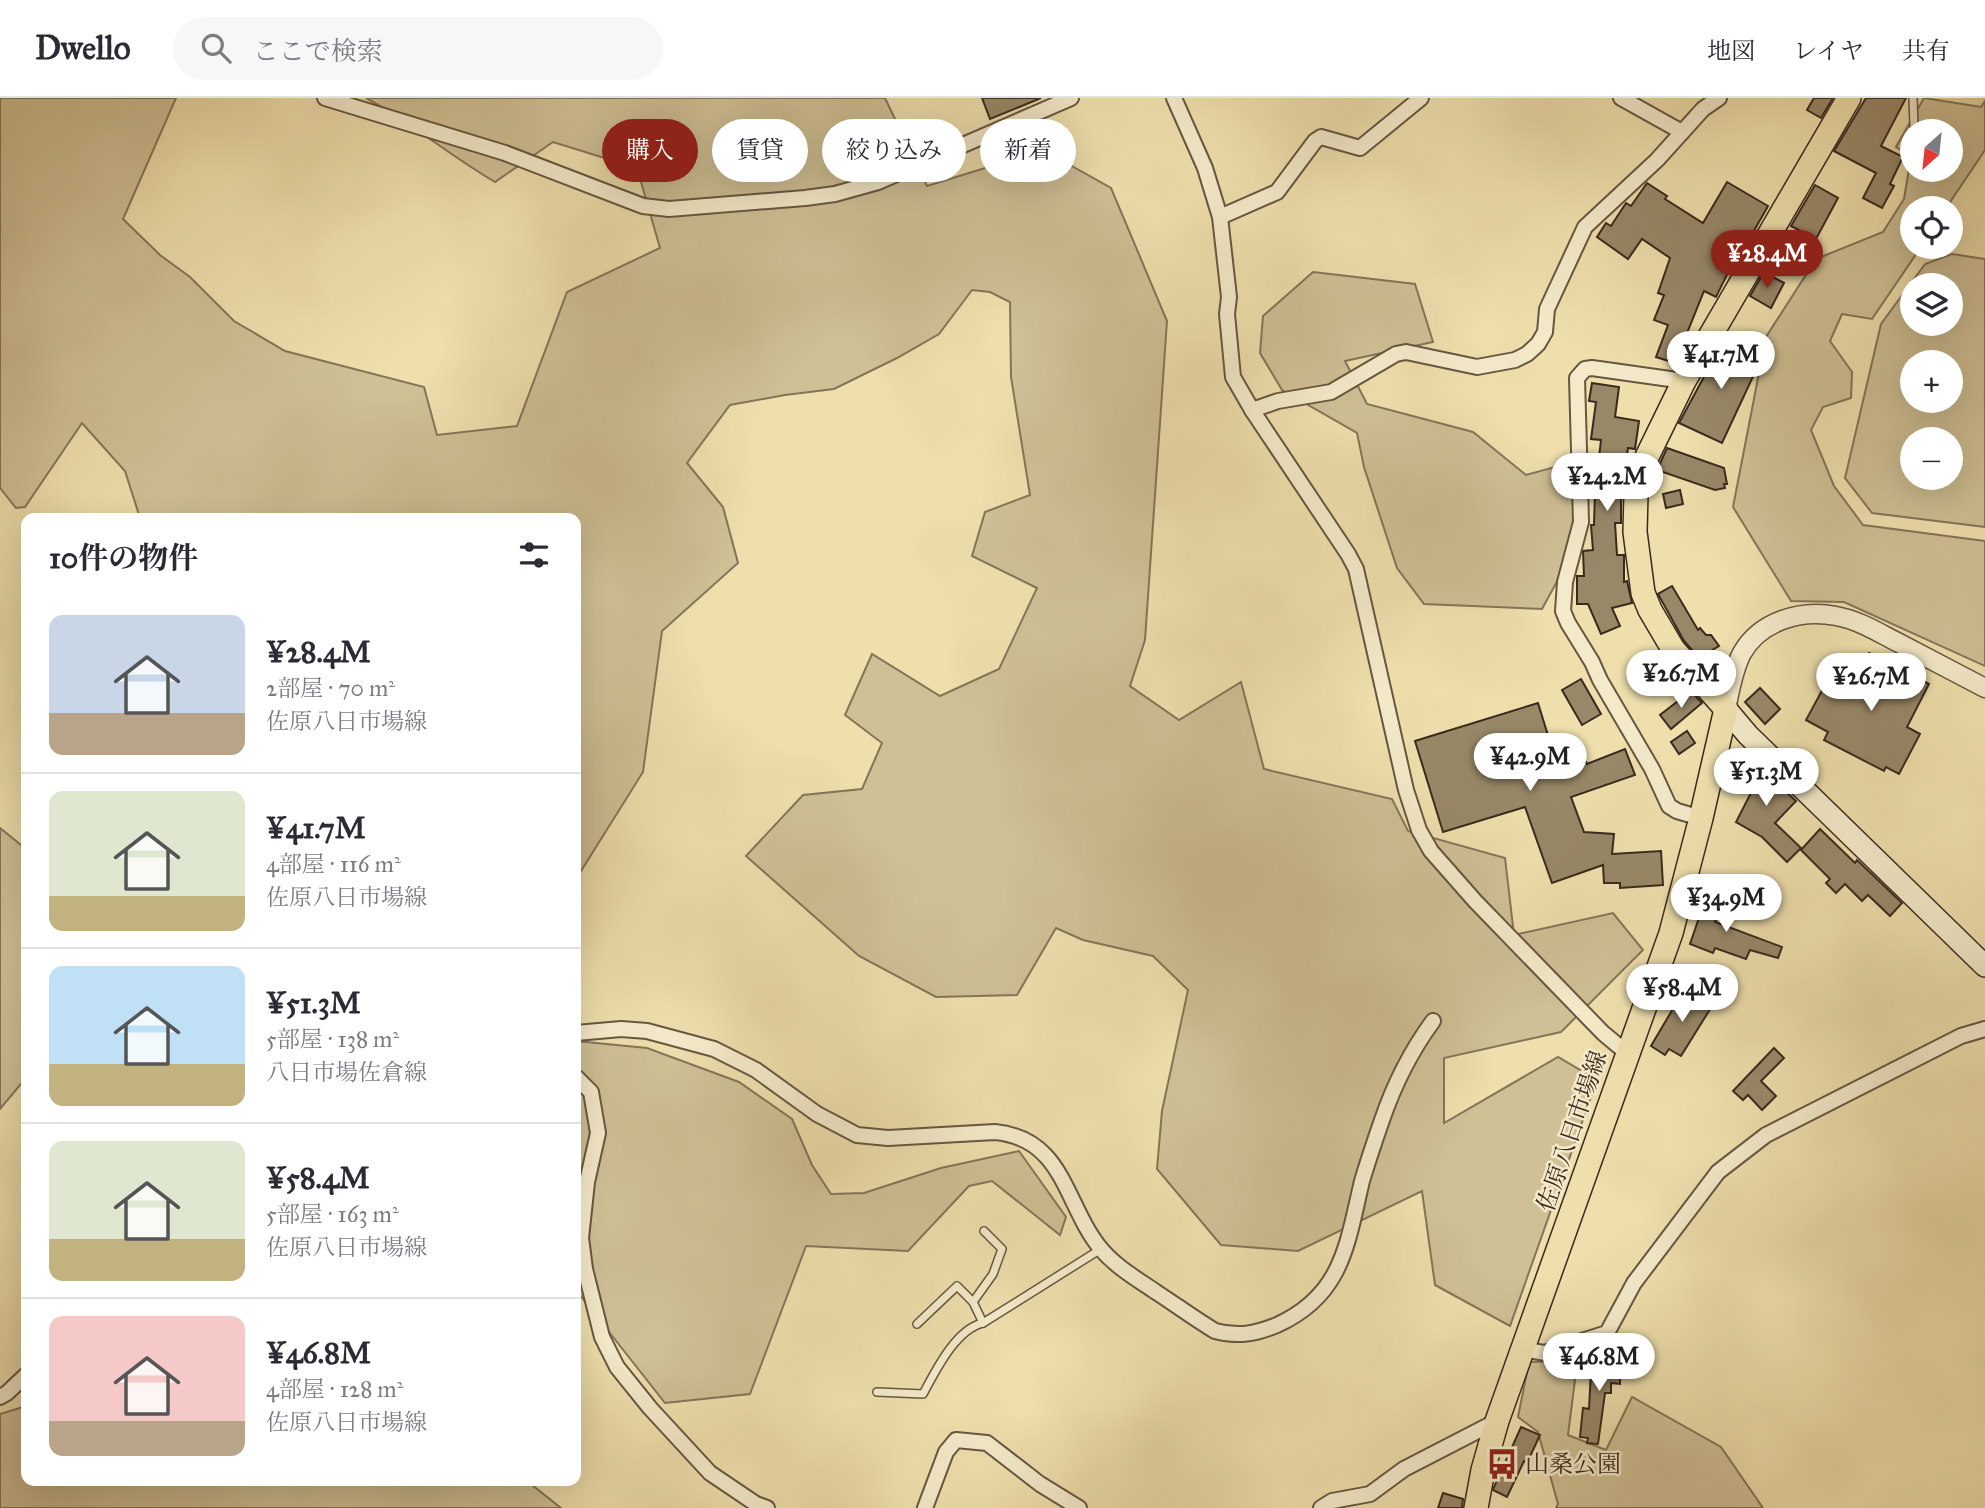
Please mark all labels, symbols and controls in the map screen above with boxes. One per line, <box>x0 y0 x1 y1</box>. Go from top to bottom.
search box <box>173 17 663 80</box>
text: Dwello <box>35 28 131 68</box>
icon: search <box>197 29 235 67</box>
text: ここで検索 <box>253 35 383 67</box>
text: 地図 <box>1707 36 1755 66</box>
text: レイヤ <box>1793 36 1864 66</box>
text: 共有 <box>1902 36 1950 66</box>
chip: 購入 <box>602 119 698 182</box>
chip: 賃貸 <box>712 119 808 182</box>
chip: 絞り込み <box>822 119 966 182</box>
chip: 新着 <box>980 119 1076 182</box>
north arrow <box>1900 119 1964 182</box>
map controls <box>1900 119 1963 490</box>
button: locate <box>1900 196 1963 259</box>
pin: ¥28.4M <box>1710 230 1824 290</box>
text: ¥28.4M <box>1727 239 1807 267</box>
button: layers <box>1900 273 1963 336</box>
pin: ¥41.7M <box>1664 331 1778 391</box>
text: ¥41.7M <box>1683 340 1759 368</box>
button: + <box>1900 350 1963 413</box>
button: − <box>1900 427 1963 490</box>
pin: ¥24.2M <box>1550 454 1664 513</box>
text: ¥24.2M <box>1567 462 1647 490</box>
icon: filters <box>515 536 553 574</box>
text: 10件の物件 <box>49 540 198 576</box>
text: ¥28.4M <box>266 634 371 670</box>
icon: home <box>105 643 189 727</box>
pin: ¥26.7M <box>1624 650 1738 710</box>
pin: ¥26.7M <box>1814 654 1928 713</box>
text: ¥26.7M <box>1642 659 1720 687</box>
text: ¥26.7M <box>1832 662 1910 690</box>
text: 2部屋 · 70 m² <box>266 674 395 702</box>
text: 佐原八日市場線 <box>266 707 427 735</box>
pin: ¥42.9M <box>1473 734 1587 793</box>
text: ¥42.9M <box>1490 742 1570 770</box>
pin: ¥51.3M <box>1709 748 1823 808</box>
text: ¥51.3M <box>1730 757 1802 785</box>
text: ¥41.7M <box>266 810 366 846</box>
icon: home <box>105 819 189 903</box>
text: 4部屋 · 116 m² <box>266 850 401 878</box>
pin: ¥34.9M <box>1669 874 1783 934</box>
text: 佐原八日市場線 <box>266 883 427 911</box>
text: ¥34.9M <box>1687 883 1765 911</box>
pin: ¥58.4M <box>1625 964 1739 1024</box>
text: ¥58.4M <box>1642 973 1722 1001</box>
text: ¥51.3M <box>266 985 361 1021</box>
icon: home <box>105 994 189 1078</box>
text: 5部屋 · 138 m² <box>266 1025 399 1053</box>
street label: 佐原八日市場線 <box>1530 1047 1614 1215</box>
text: 八日市場佐倉線 <box>266 1058 427 1086</box>
text: ¥58.4M <box>266 1160 370 1196</box>
icon: home <box>105 1169 189 1253</box>
text: 5部屋 · 163 m² <box>266 1200 399 1228</box>
text: 佐原八日市場線 <box>266 1233 427 1261</box>
pin: ¥46.8M <box>1542 1334 1656 1393</box>
text: ¥46.8M <box>266 1335 371 1371</box>
text: ¥46.8M <box>1559 1342 1639 1370</box>
icon: home <box>105 1344 189 1428</box>
text: 4部屋 · 128 m² <box>266 1375 403 1403</box>
text: 佐原八日市場線 <box>266 1408 427 1436</box>
bus stop icon: 山桑公園 <box>1485 1447 1519 1481</box>
place label: 山桑公園 <box>1525 1449 1621 1479</box>

